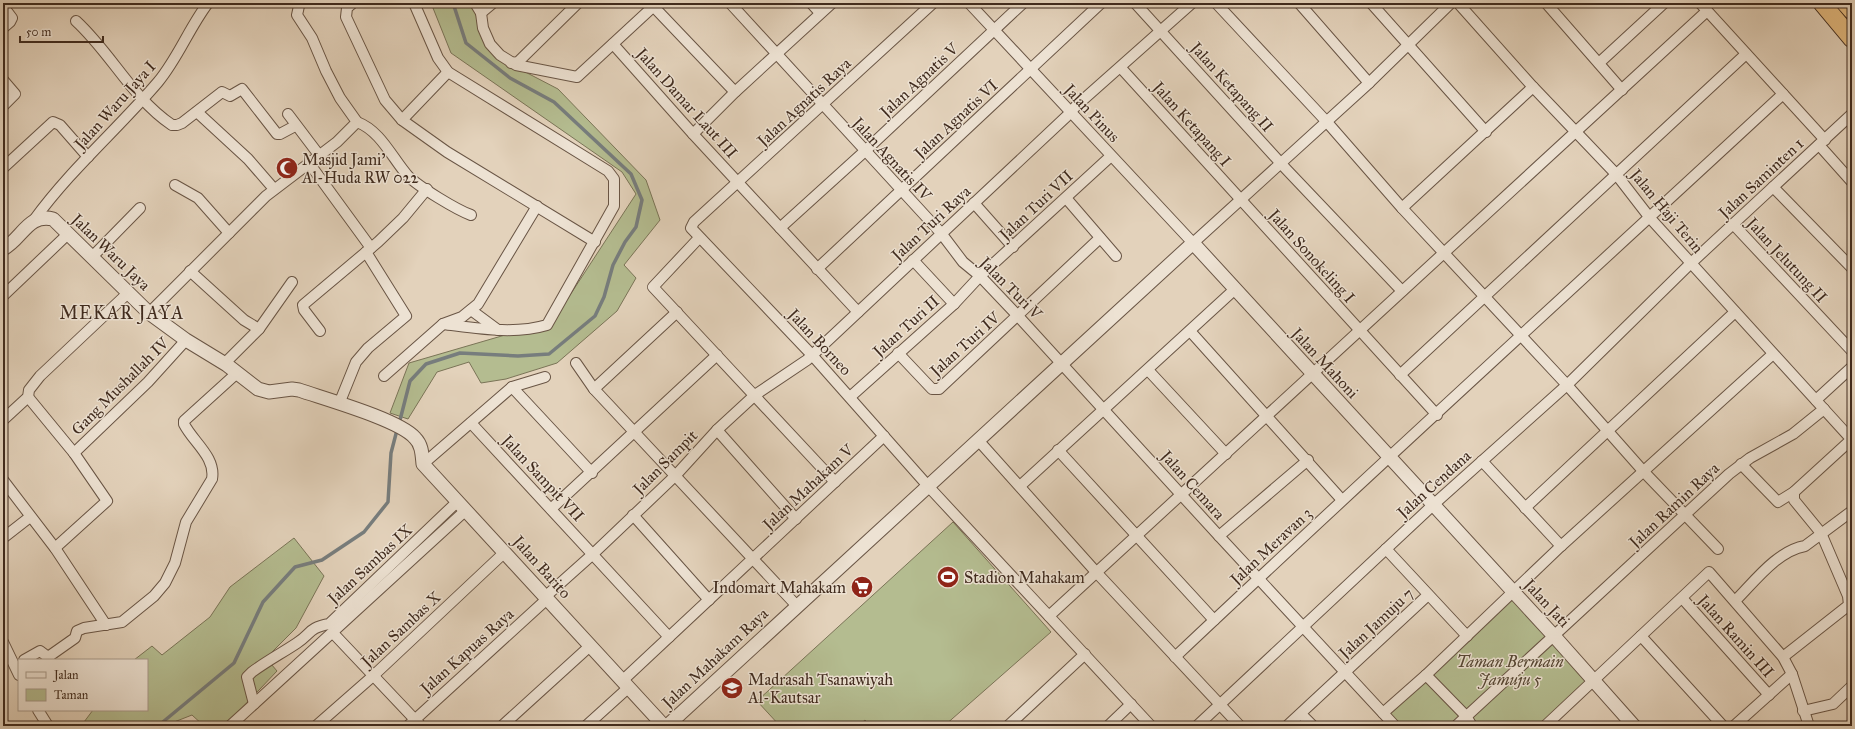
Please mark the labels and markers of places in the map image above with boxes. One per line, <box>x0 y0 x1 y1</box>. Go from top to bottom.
place label: Masjid Jami' Al-Huda RW 022 <box>301 150 419 187</box>
mosque icon: Masjid Jami' Al-Huda RW 022 <box>274 155 300 181</box>
sports icon: Stadion Mahakam <box>935 564 961 590</box>
place label: Stadion Mahakam <box>964 568 1085 587</box>
supermarket icon: Indomart Mahakam <box>849 574 875 600</box>
place label: Indomart Mahakam <box>712 578 847 597</box>
place label: Madrasah Tsanawiyah Al-Kautsar <box>747 670 893 707</box>
school or university icon: Madrasah Tsanawiyah Al-Kautsar <box>719 675 745 701</box>

